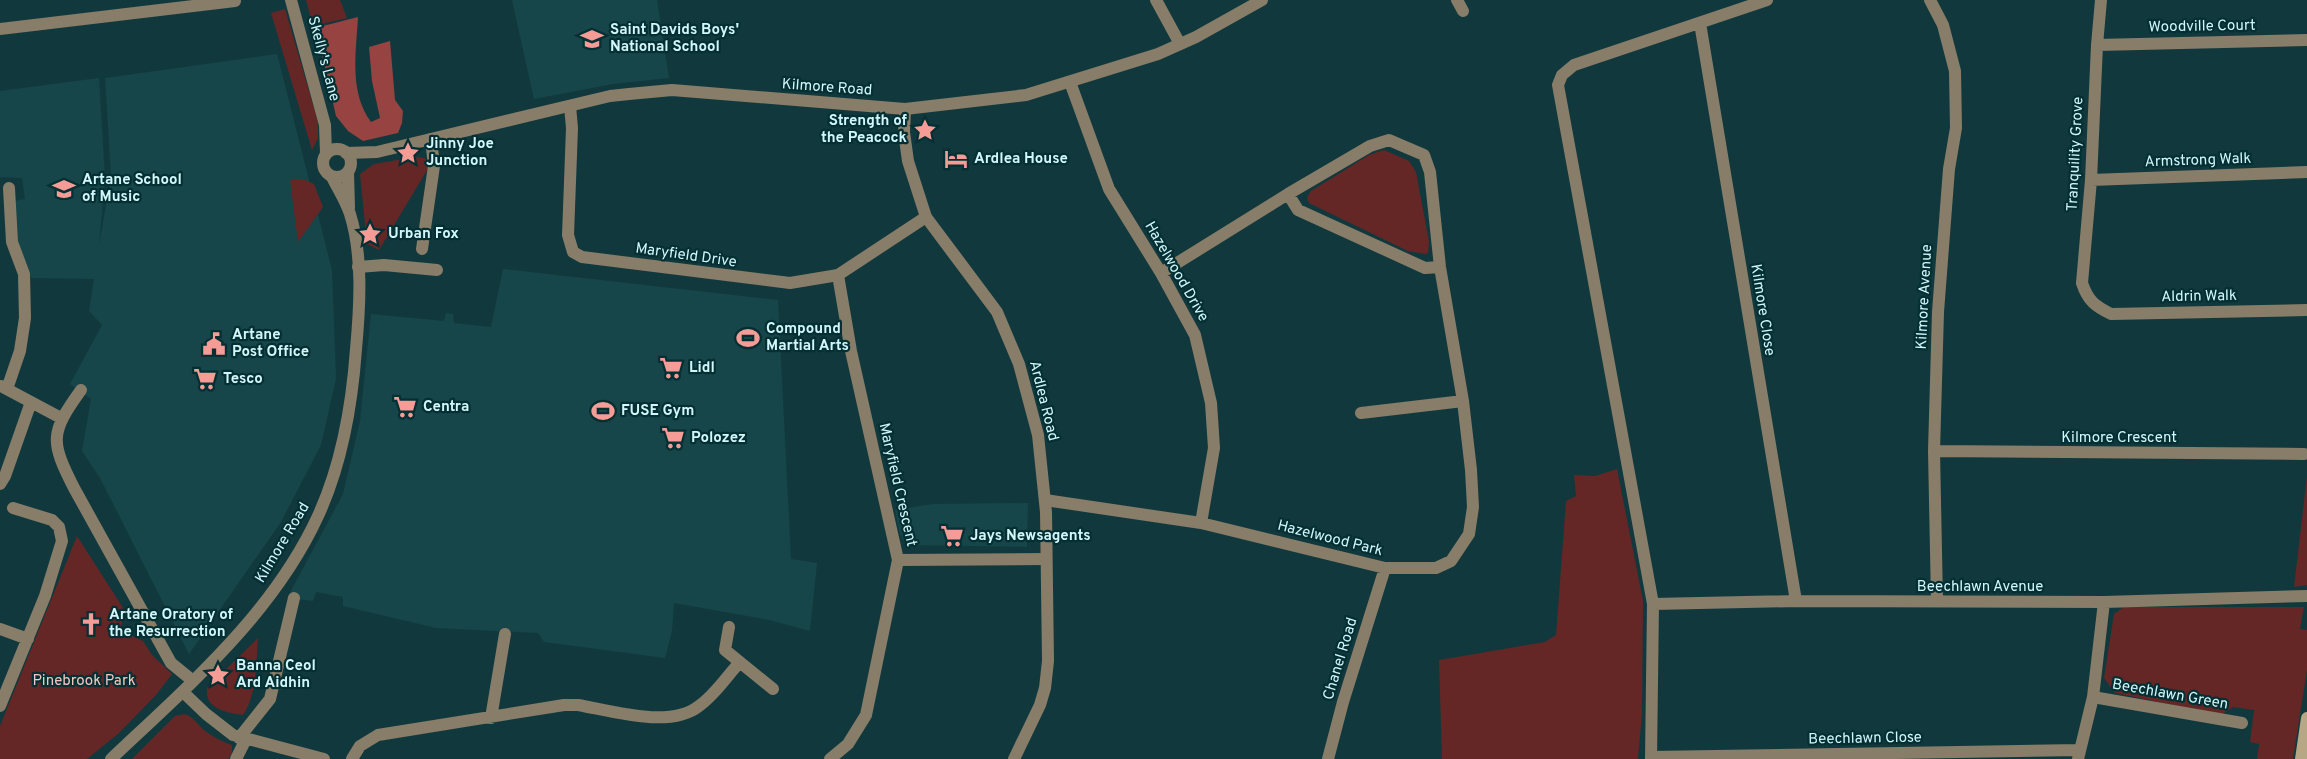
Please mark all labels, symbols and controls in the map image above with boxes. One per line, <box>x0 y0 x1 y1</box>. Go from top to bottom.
street label: Skelly's Lane <box>303 14 343 104</box>
street label: Woodville Court <box>2148 17 2256 37</box>
place label: Saint Davids Boys' National School <box>610 21 739 57</box>
school or university icon: Saint Davids Boys' National School <box>579 26 605 52</box>
street label: Kilmore Road <box>781 75 873 101</box>
street label: Tranquility Grove <box>2064 96 2088 212</box>
place label: Strength of the Peacock <box>821 112 908 148</box>
place icon: Strength of the Peacock <box>912 117 938 143</box>
place label: Jinny Joe Junction <box>426 135 494 171</box>
place icon: Jinny Joe Junction <box>395 140 421 166</box>
hotel icon: Ardlea House <box>943 146 969 172</box>
place label: Ardlea House <box>974 150 1068 169</box>
street label: Armstrong Walk <box>2144 150 2252 172</box>
place label: Artane School of Music <box>82 171 182 207</box>
school or university icon: Artane School of Music <box>51 176 77 202</box>
street label: Hazelwood Drive <box>1140 218 1212 326</box>
place icon: Urban Fox <box>357 221 383 247</box>
place label: Urban Fox <box>388 225 459 244</box>
street label: Maryfield Drive <box>634 240 738 272</box>
street label: Kilmore Avenue <box>1913 244 1937 350</box>
street label: Kilmore Close <box>1745 263 1779 357</box>
street label: Aldrin Walk <box>2161 287 2237 307</box>
place label: Compound Martial Arts <box>766 320 849 356</box>
sports icon: Compound Martial Arts <box>735 325 761 351</box>
place label: Artane Post Office <box>232 326 309 362</box>
public building icon: Artane Post Office <box>201 331 227 357</box>
supermarket icon: Lidl <box>658 355 684 381</box>
place label: Lidl <box>689 359 715 378</box>
street label: Ardlea Road <box>1024 359 1062 443</box>
supermarket icon: Tesco <box>192 366 218 392</box>
place label: Tesco <box>223 370 263 389</box>
supermarket icon: Centra <box>392 394 418 420</box>
place label: Centra <box>423 398 469 417</box>
sports icon: FUSE Gym <box>590 398 616 424</box>
place label: FUSE Gym <box>621 402 694 421</box>
street label: Maryfield Crescent <box>874 421 920 549</box>
supermarket icon: Polozez <box>660 425 686 451</box>
place label: Polozez <box>691 429 746 448</box>
street label: Kilmore Crescent <box>2061 429 2177 448</box>
street label: Kilmore Road <box>252 499 314 587</box>
street label: Hazelwood Park <box>1275 517 1385 561</box>
supermarket icon: Jays Newsagents <box>939 523 965 549</box>
place label: Jays Newsagents <box>970 527 1091 546</box>
street label: Beechlawn Avenue <box>1917 578 2043 597</box>
place label: Artane Oratory of the Resurrection <box>109 606 234 642</box>
church icon: Artane Oratory of the Resurrection <box>78 611 104 637</box>
street label: Chanel Road <box>1319 615 1363 703</box>
place label: Banna Ceol Ard Aidhin <box>236 657 316 693</box>
place icon: Banna Ceol Ard Aidhin <box>205 662 231 688</box>
park label: Pinebrook Park <box>32 672 136 691</box>
street label: Beechlawn Green <box>2110 675 2230 715</box>
street label: Beechlawn Close <box>1808 729 1922 749</box>

